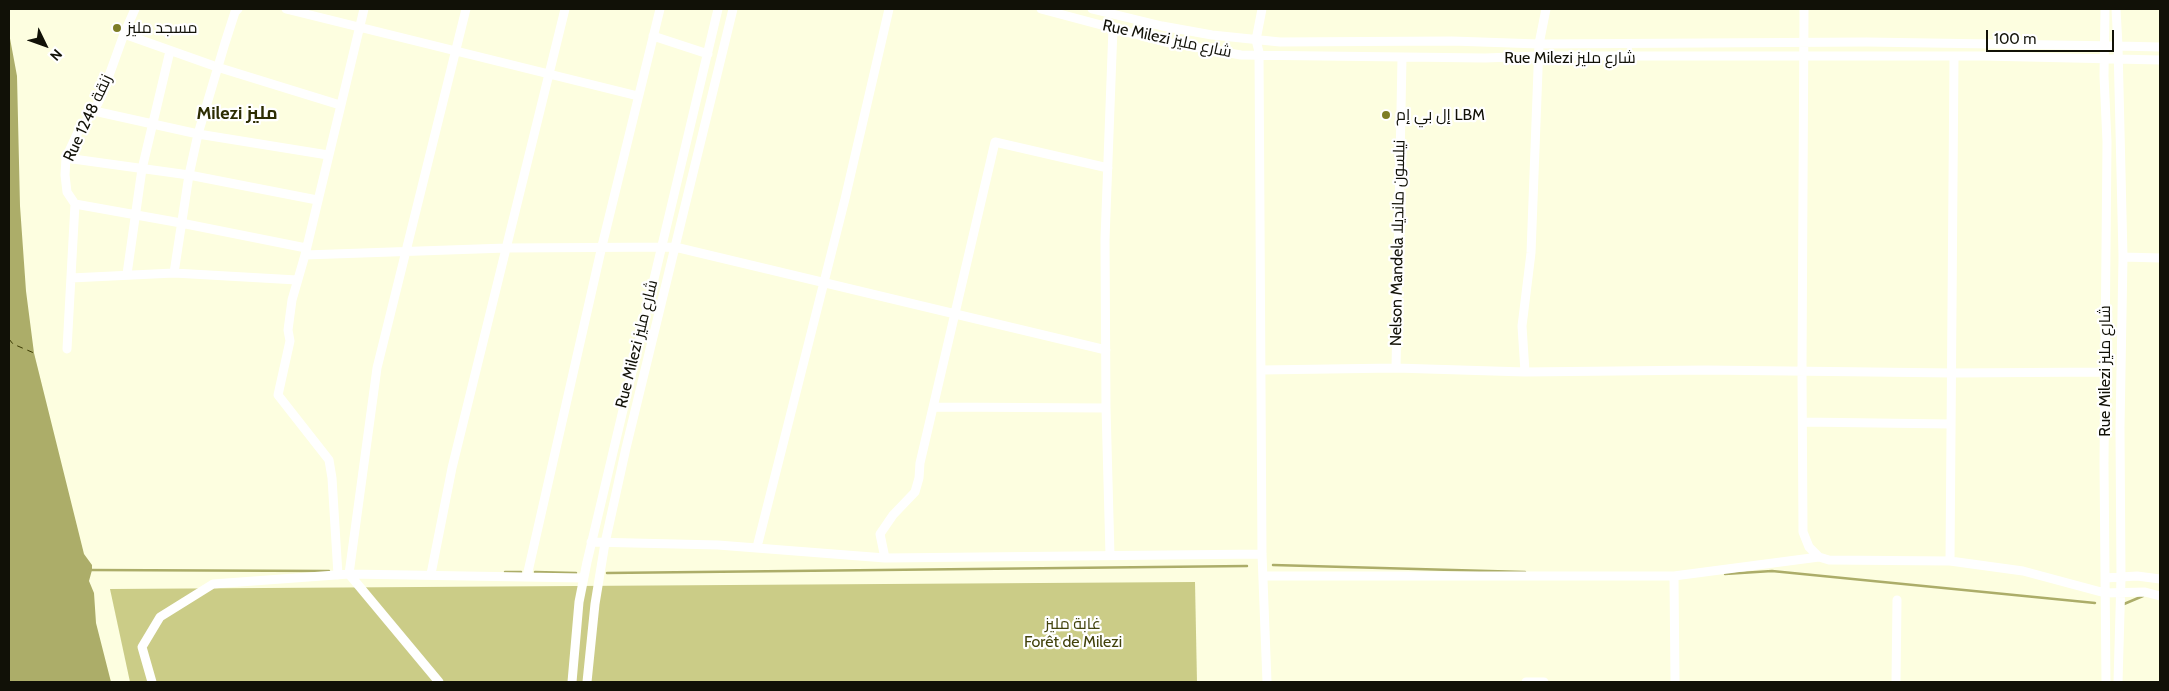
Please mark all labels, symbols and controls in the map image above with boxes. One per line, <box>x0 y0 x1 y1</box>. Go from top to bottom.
street label: Rue Milezi شارع مليز <box>1101 16 1233 62</box>
place label: مسجد مليز <box>127 18 198 38</box>
north arrow <box>20 20 70 70</box>
scale bar <box>1989 20 2116 52</box>
marker: مسجد مليز <box>111 22 123 34</box>
text: 100 m <box>1994 30 2036 48</box>
text: N <box>46 45 66 65</box>
street label: Rue Milezi شارع مليز <box>1504 48 1636 68</box>
street label: Rue 1248 زنقة <box>59 71 117 165</box>
district label: Milezi مليز <box>196 103 278 125</box>
place label: إل بي إم LBM <box>1396 105 1485 125</box>
marker: إل بي إم LBM <box>1380 109 1392 121</box>
street label: Nelson Mandela نيلسون مانديلا <box>1387 140 1409 346</box>
street label: Rue Milezi شارع مليز <box>612 278 662 410</box>
street label: Rue Milezi شارع مليز <box>2095 305 2115 437</box>
park label: غابة مليز Forêt de Milezi <box>1024 614 1122 652</box>

